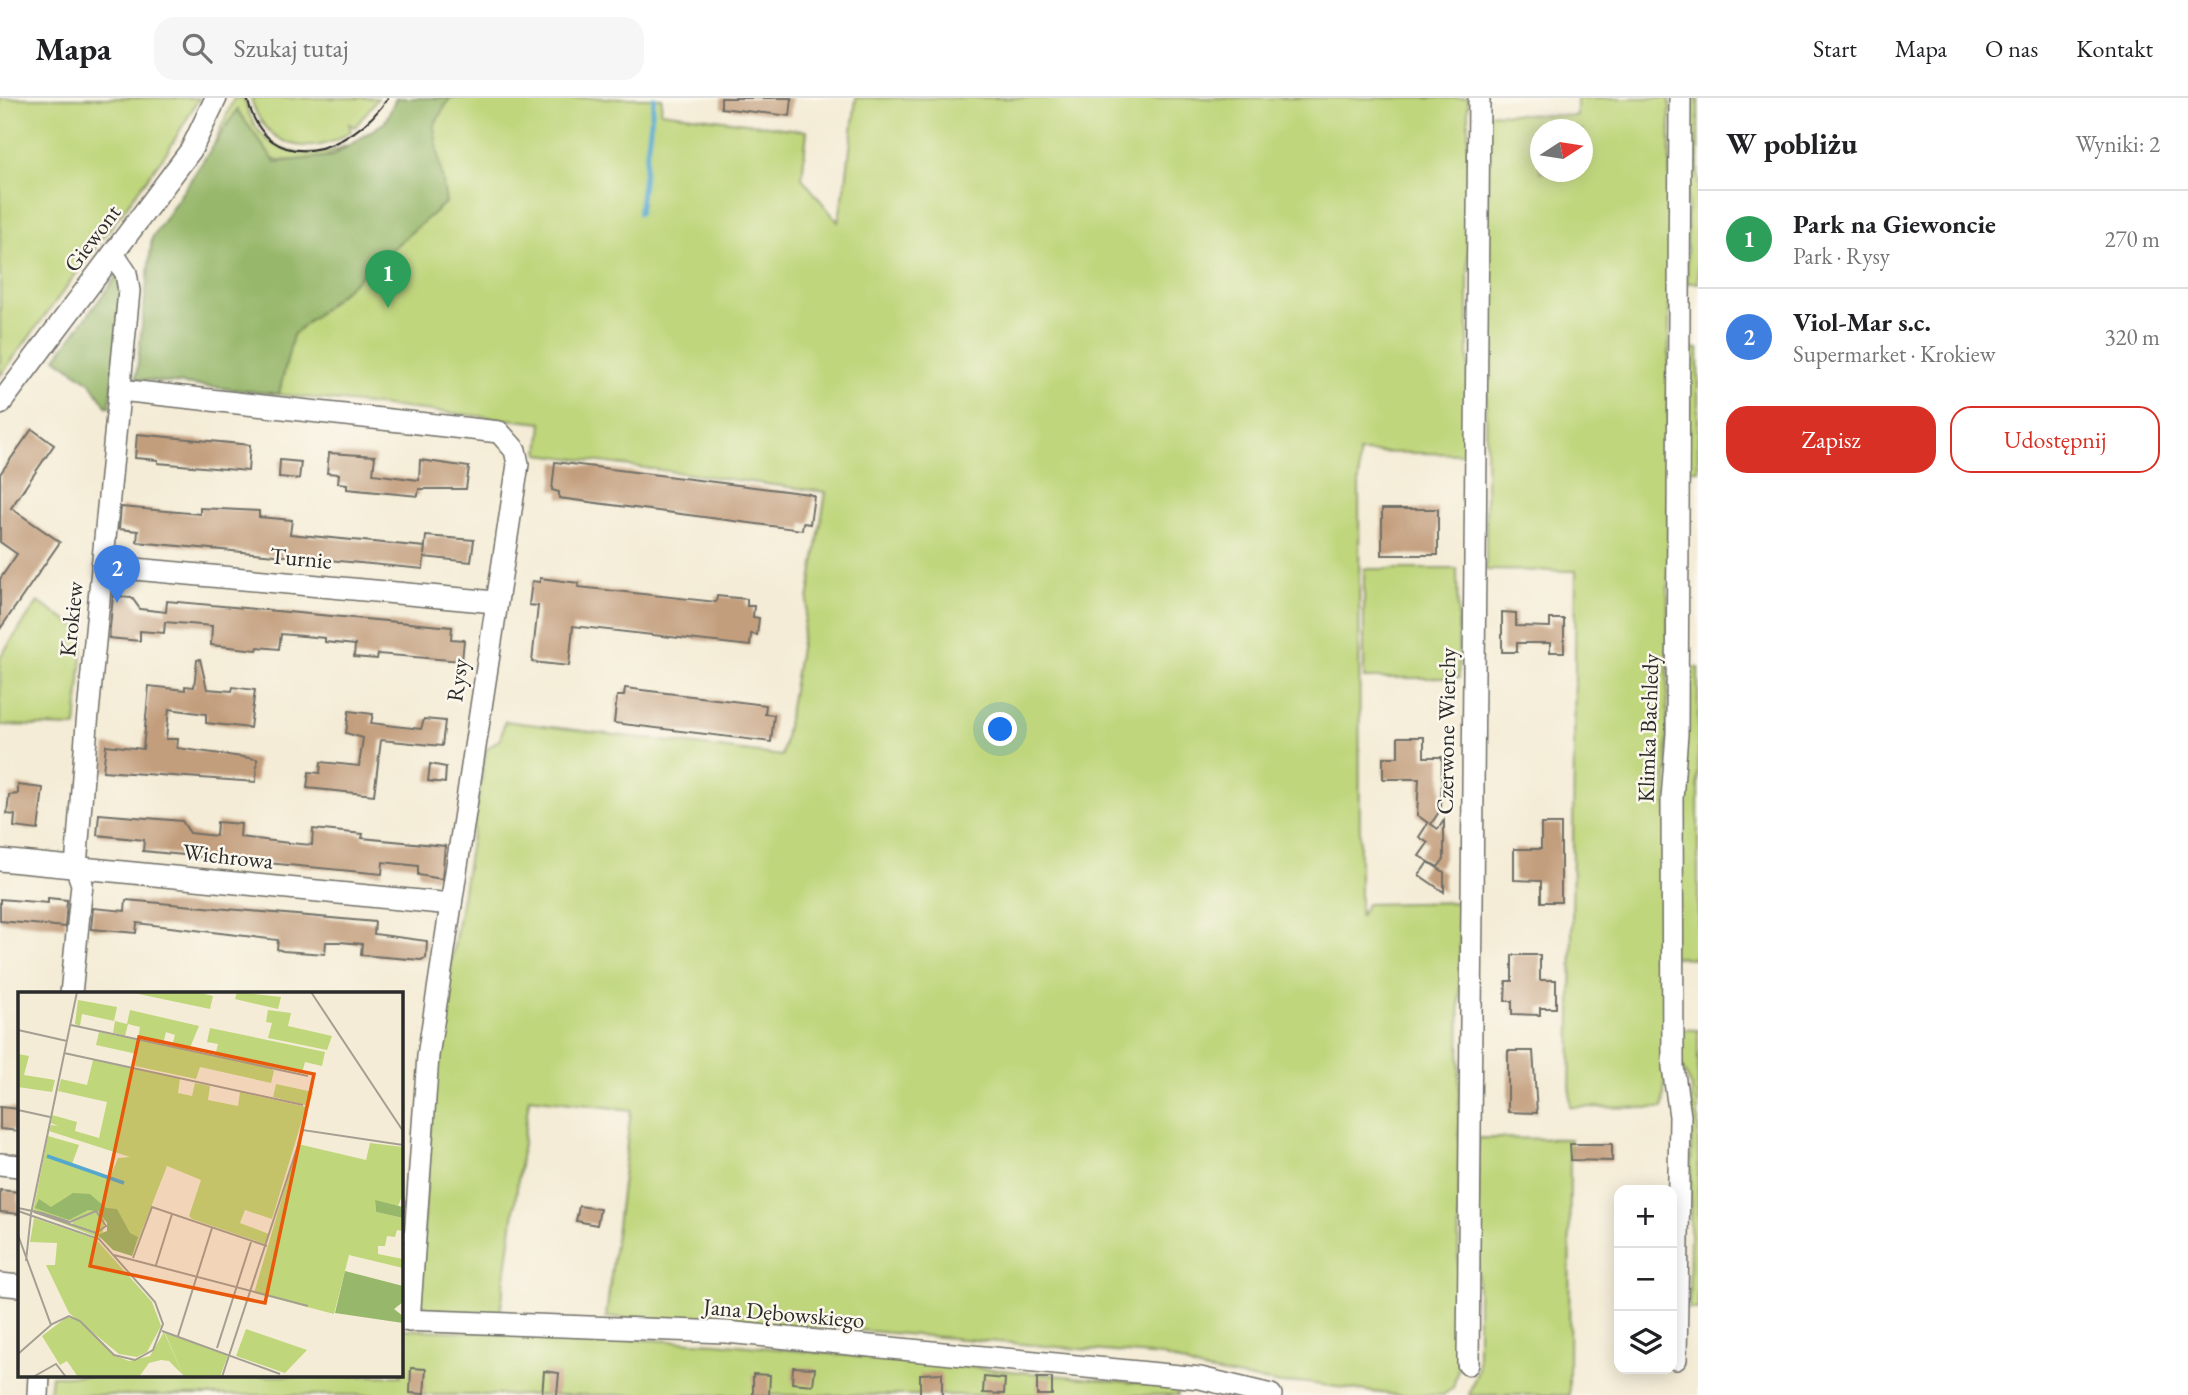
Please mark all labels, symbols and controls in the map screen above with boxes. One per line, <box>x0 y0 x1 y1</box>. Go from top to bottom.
search box <box>154 17 644 80</box>
text: Mapa <box>35 27 112 70</box>
icon: search <box>178 29 216 67</box>
text: Szukaj tutaj <box>234 31 349 65</box>
text: Start <box>1813 33 1857 64</box>
text: Mapa <box>1895 33 1947 64</box>
text: O nas <box>1985 33 2038 64</box>
text: Kontakt <box>2076 33 2153 64</box>
north arrow <box>1530 119 1593 182</box>
text: W pobliżu <box>1726 124 1857 163</box>
text: Wyniki: 2 <box>2076 129 2160 159</box>
street label: Giewont <box>57 197 128 278</box>
text: Park na Giewoncie <box>1793 207 1996 241</box>
text: 1 <box>1743 224 1755 254</box>
text: 270 m <box>2104 224 2160 254</box>
text: Park · Rysy <box>1793 241 1890 271</box>
pin: 1 <box>365 250 411 308</box>
text: Viol-Mar s.c. <box>1793 305 1931 339</box>
text: 2 <box>1743 322 1755 352</box>
text: 320 m <box>2104 322 2160 352</box>
text: Supermarket · Krokiew <box>1793 339 1995 369</box>
button: Zapisz <box>1726 406 1936 473</box>
button: Udostępnij <box>1950 406 2160 473</box>
street label: Turnie <box>269 540 333 576</box>
pin: 2 <box>94 545 140 603</box>
street label: Krokiew <box>52 580 90 658</box>
street label: Czerwone Wierchy <box>1430 646 1462 815</box>
street label: Klimka Bachledy <box>1630 652 1666 803</box>
street label: Rysy <box>439 655 475 704</box>
your location <box>983 712 1017 746</box>
street label: Wichrowa <box>181 836 276 876</box>
inset map <box>18 992 402 1378</box>
map controls <box>1614 1185 1677 1374</box>
button: + <box>1614 1185 1677 1248</box>
button: − <box>1614 1248 1677 1311</box>
street label: Jana Dębowskiego <box>700 1291 866 1335</box>
button: layers <box>1614 1311 1677 1374</box>

